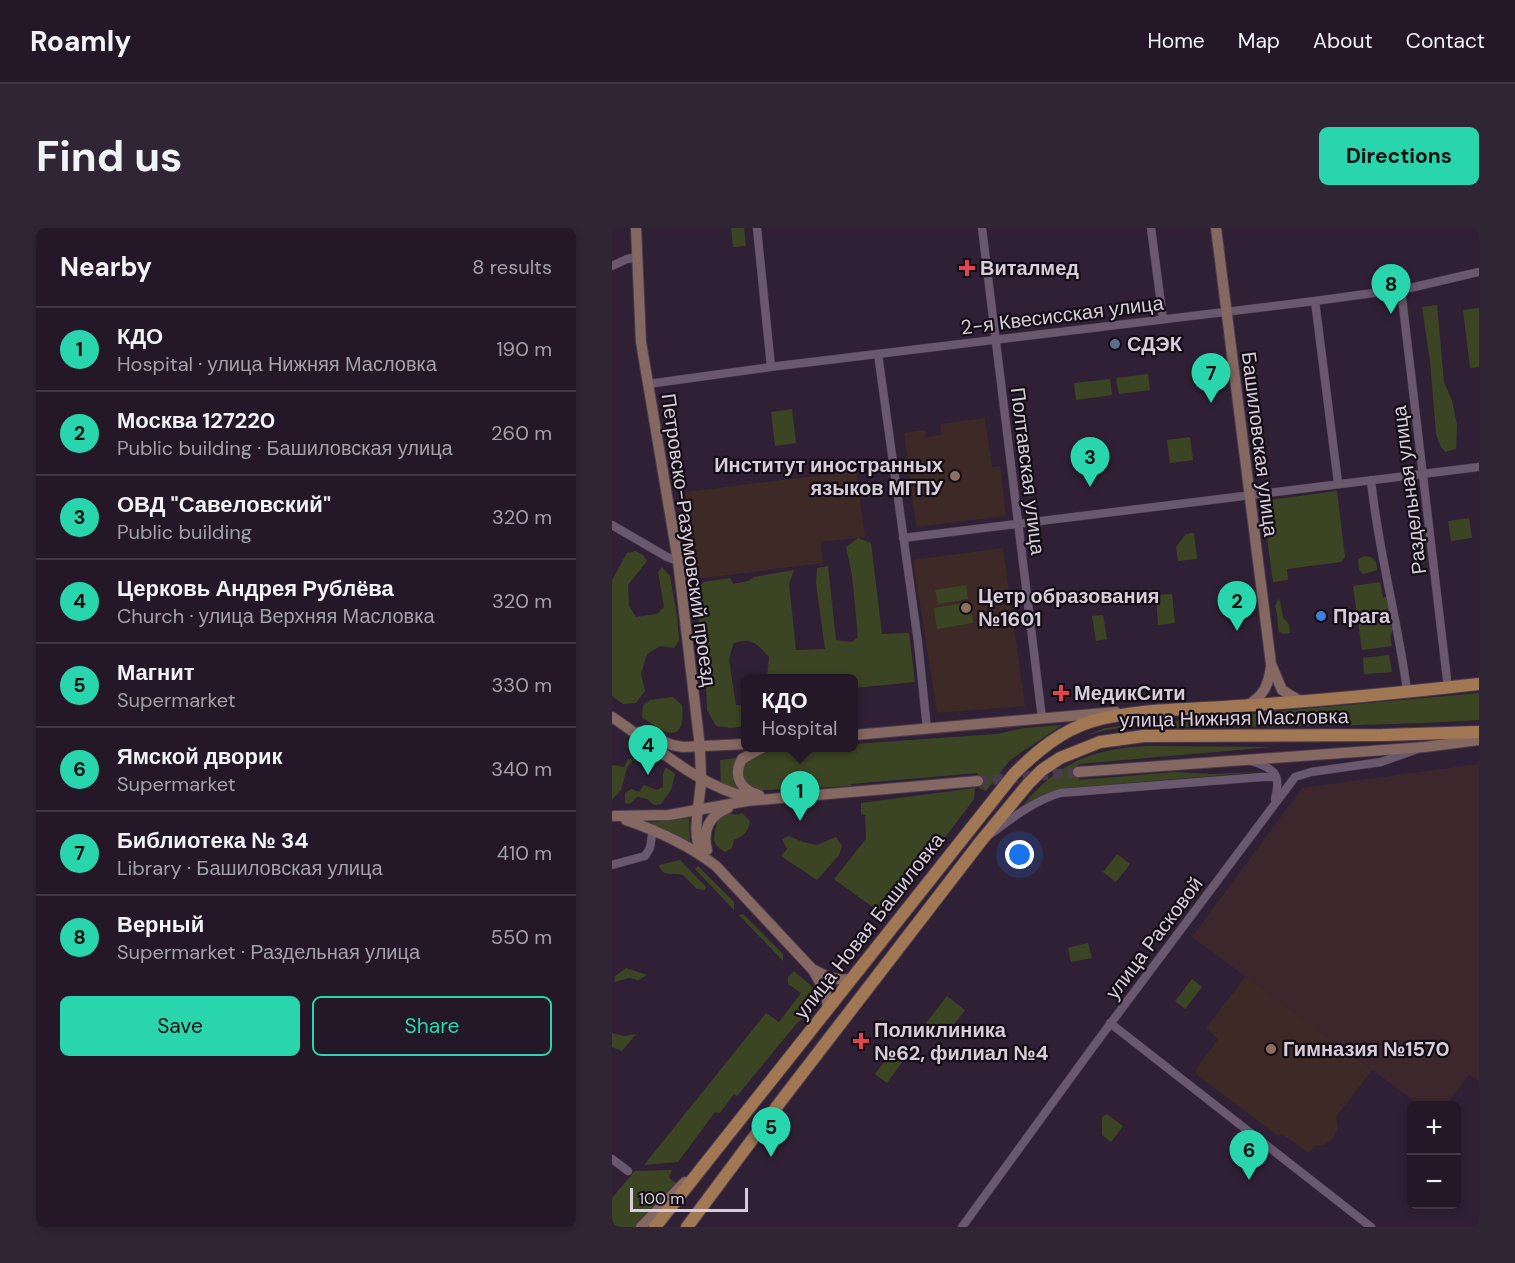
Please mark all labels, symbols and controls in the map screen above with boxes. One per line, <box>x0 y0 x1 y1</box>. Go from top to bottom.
text: Roamly <box>30 23 131 60</box>
text: Home <box>1147 27 1205 55</box>
text: Map <box>1238 27 1280 55</box>
text: About <box>1313 27 1373 55</box>
text: Contact <box>1406 27 1485 55</box>
button: Directions <box>1319 127 1479 185</box>
text: Find us <box>36 129 182 184</box>
text: Nearby <box>60 250 152 284</box>
text: 8 results <box>472 254 552 280</box>
place label: Виталмед <box>980 255 1079 281</box>
marker: Виталмед <box>958 259 976 277</box>
pin: 8 <box>1372 264 1410 314</box>
street label: 2-я Квесисская улица <box>959 290 1166 340</box>
text: КДО <box>117 322 163 351</box>
place label: СДЭК <box>1127 331 1183 357</box>
text: 1 <box>76 336 83 362</box>
text: 190 m <box>496 336 552 362</box>
marker: СДЭК <box>1108 337 1122 351</box>
street label: Башиловская улица <box>1236 350 1284 539</box>
text: Hospital · улица Нижняя Масловка <box>117 351 437 377</box>
pin: 7 <box>1192 354 1230 403</box>
street label: Полтавская улица <box>1005 386 1051 557</box>
street label: Петровско-Разумовский проезд <box>656 392 722 689</box>
street label: Раздельная улица <box>1386 403 1432 576</box>
text: Москва 127220 <box>117 406 275 435</box>
text: 2 <box>74 420 85 446</box>
text: 260 m <box>491 420 552 446</box>
text: Public building · Башиловская улица <box>117 435 453 461</box>
pin: 3 <box>1070 438 1110 487</box>
place label: Институт иностранных языков МГПУ <box>714 452 944 501</box>
marker: Институт иностранных языков МГПУ <box>948 469 962 483</box>
text: ОВД "Савеловский" <box>117 490 331 519</box>
text: 3 <box>73 504 86 530</box>
text: 320 m <box>492 504 552 530</box>
text: Public building <box>117 519 252 545</box>
text: Церковь Андрея Рублёва <box>117 574 394 603</box>
pin: 2 <box>1218 582 1256 631</box>
place label: Цетр образования №1601 <box>978 583 1159 632</box>
text: 4 <box>73 588 86 614</box>
text: 320 m <box>492 588 552 614</box>
marker: Цетр образования №1601 <box>959 601 973 615</box>
text: Church · улица Верхняя Масловка <box>117 603 435 629</box>
place label: Прага <box>1333 603 1391 629</box>
marker: Прага <box>1314 609 1328 623</box>
text: Магнит <box>117 658 195 687</box>
text: 5 <box>73 672 86 698</box>
text: 330 m <box>492 672 552 698</box>
popup <box>741 674 858 752</box>
place label: МедикСити <box>1074 680 1186 706</box>
marker: МедикСити <box>1052 684 1070 702</box>
text: КДО <box>761 686 808 715</box>
text: Supermarket <box>117 687 236 713</box>
street label: улица Нижняя Масловка <box>1119 703 1350 733</box>
text: Hospital <box>761 715 838 741</box>
pin: 4 <box>628 726 668 775</box>
text: Ямской дворик <box>117 742 283 771</box>
text: 6 <box>73 756 86 782</box>
text: 340 m <box>491 756 552 782</box>
text: Supermarket <box>117 771 236 797</box>
pin: 1 <box>780 772 819 821</box>
text: Библиотека № 34 <box>117 826 308 855</box>
street label: улица Новая Башиловка <box>788 827 950 1024</box>
text: 7 <box>74 840 85 866</box>
text: 410 m <box>497 840 552 866</box>
your location <box>1005 840 1034 869</box>
text: Library · Башиловская улица <box>117 855 383 881</box>
street label: улица Расковой <box>1099 872 1209 1004</box>
text: Верный <box>117 910 204 939</box>
text: 8 <box>73 924 86 950</box>
text: 550 m <box>491 924 552 950</box>
text: Supermarket · Раздельная улица <box>117 939 420 965</box>
button: Save <box>60 996 300 1056</box>
button: Share <box>312 996 552 1056</box>
place label: Поликлиника №62, филиал №4 <box>874 1017 1049 1066</box>
marker: Поликлиника №62, филиал №4 <box>852 1032 870 1050</box>
place label: Гимназия №1570 <box>1283 1036 1450 1062</box>
marker: Гимназия №1570 <box>1264 1042 1278 1056</box>
map controls <box>1407 1101 1461 1209</box>
button: + <box>1407 1101 1461 1155</box>
pin: 5 <box>752 1108 790 1157</box>
pin: 6 <box>1230 1130 1268 1180</box>
button: − <box>1407 1155 1461 1209</box>
scale bar <box>630 1185 748 1212</box>
text: 100 m <box>639 1188 684 1209</box>

